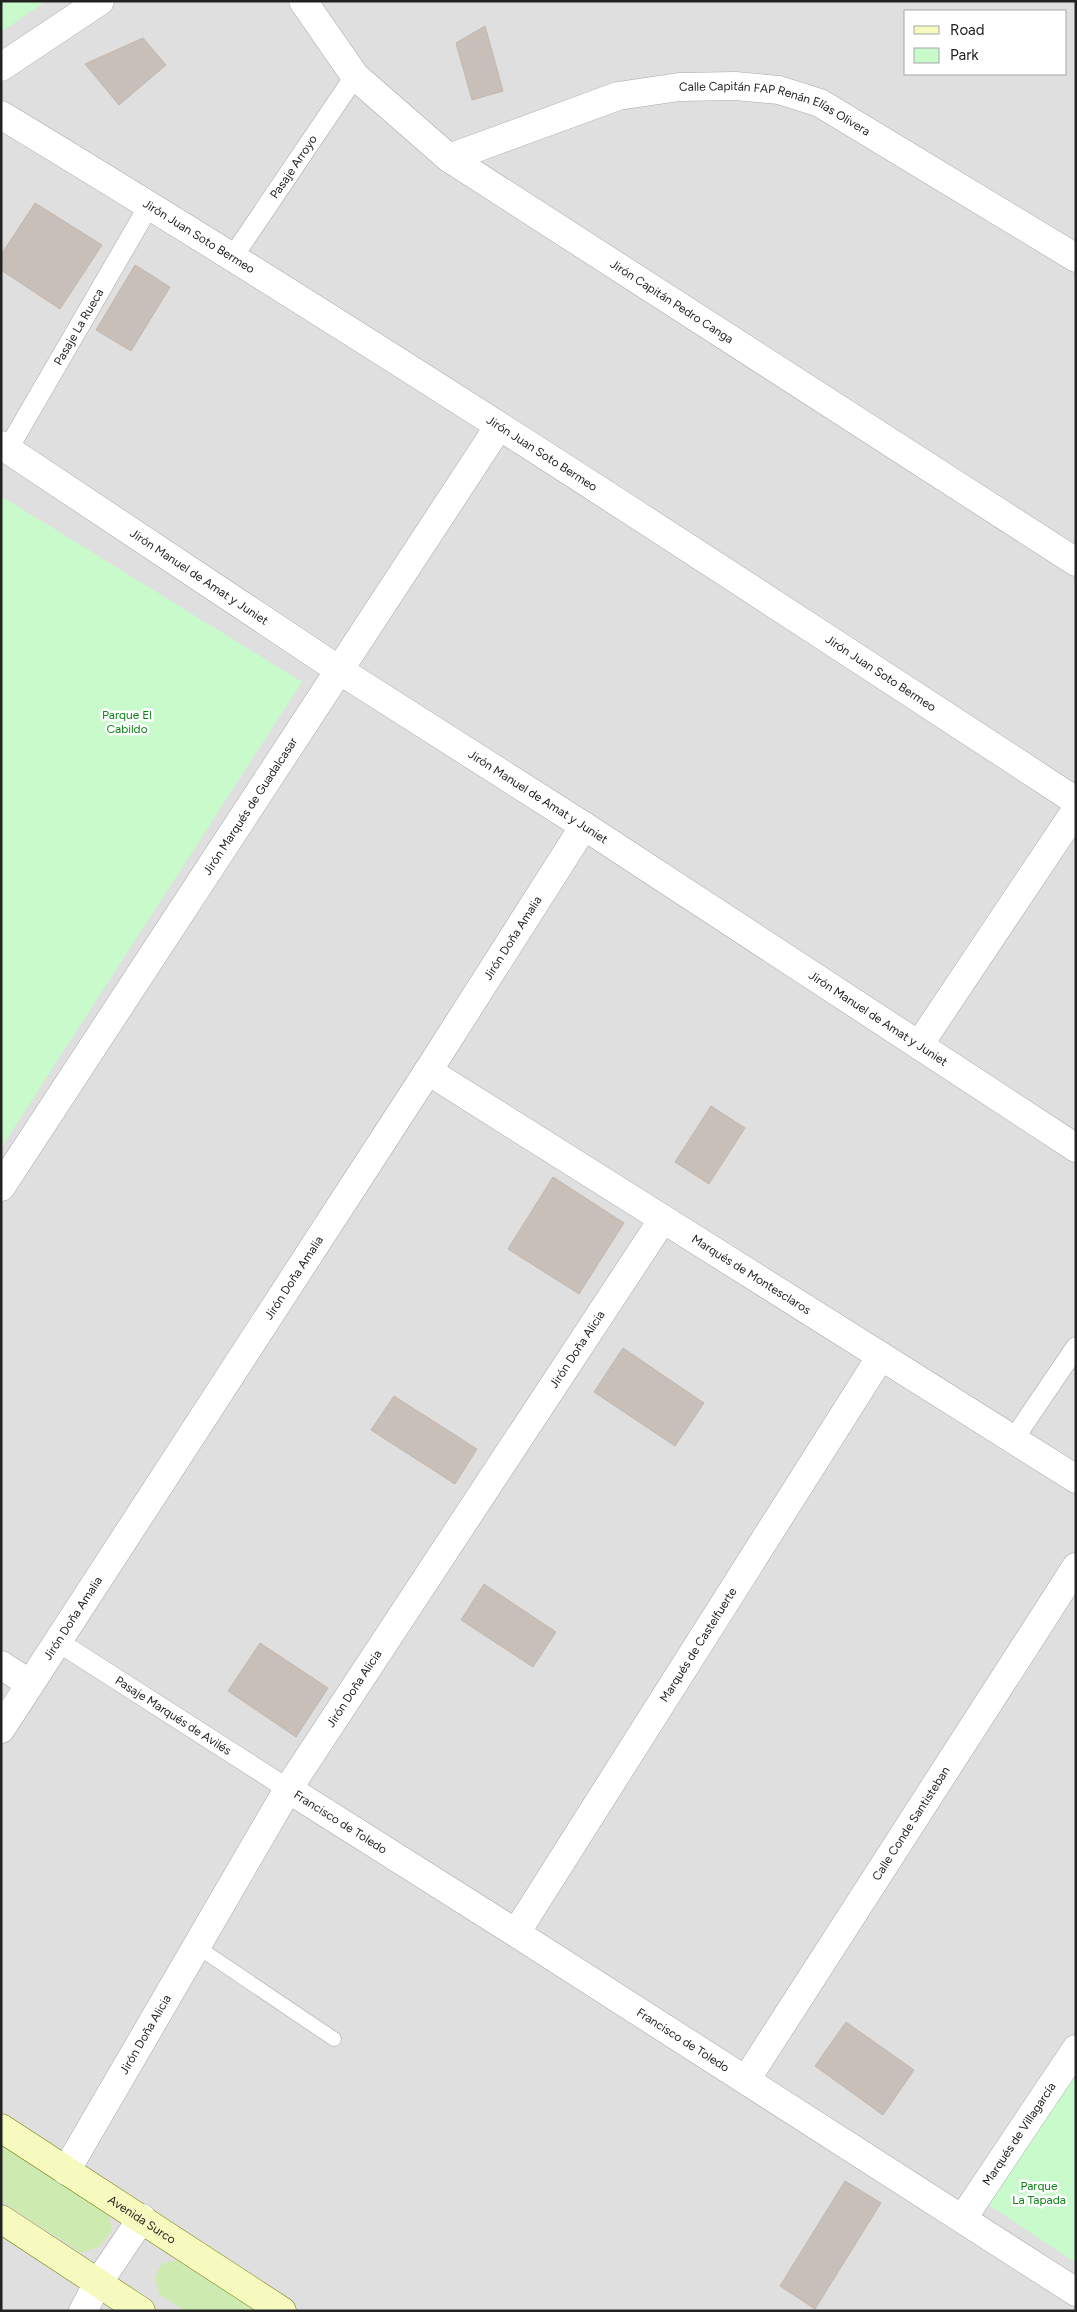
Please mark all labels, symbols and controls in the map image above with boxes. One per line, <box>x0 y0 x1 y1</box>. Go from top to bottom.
legend <box>904 10 1067 75</box>
text: Road <box>950 21 985 39</box>
text: Park <box>950 46 979 64</box>
street label: Calle Capitán FAP Renán Elías Olivera <box>679 79 873 139</box>
street label: Pasaje Arroyo <box>267 132 320 201</box>
street label: Jirón Juan Soto Bermeo <box>140 196 257 276</box>
street label: Jirón Capitán Pedro Canga <box>608 257 736 346</box>
street label: Pasaje La Rueca <box>51 286 106 368</box>
street label: Jirón Juan Soto Bermeo <box>484 413 600 494</box>
street label: Jirón Manuel de Amat y Juniet <box>127 526 271 628</box>
street label: Jirón Juan Soto Bermeo <box>823 632 939 714</box>
park label: Parque El Cabildo <box>102 708 152 736</box>
street label: Jirón Marqués de Guadalcasar <box>200 735 300 878</box>
street label: Jirón Manuel de Amat y Juniet <box>466 747 611 847</box>
street label: Jirón Doña Amalia <box>481 894 545 983</box>
street label: Jirón Manuel de Amat y Juniet <box>806 968 950 1069</box>
street label: Marqués de Montesclaros <box>689 1232 814 1317</box>
street label: Jirón Doña Amalia <box>262 1233 326 1322</box>
street label: Jirón Doña Alicia <box>547 1308 608 1391</box>
street label: Jirón Doña Amalia <box>41 1574 105 1663</box>
street label: Marqués de Castelfuerte <box>657 1585 740 1705</box>
street label: Jirón Doña Alicia <box>324 1647 385 1730</box>
street label: Pasaje Marqués de Avilés <box>113 1673 234 1758</box>
street label: Calle Conde Santisteban <box>869 1764 953 1883</box>
street label: Francisco de Toledo <box>291 1788 390 1857</box>
street label: Jirón Doña Alicia <box>117 1992 174 2077</box>
street label: Francisco de Toledo <box>634 2005 732 2075</box>
street label: Marqués de Villagarcía <box>980 2080 1059 2188</box>
park label: Parque La Tapada <box>1012 2179 1066 2207</box>
street label: Avenida Surco <box>105 2193 178 2247</box>

